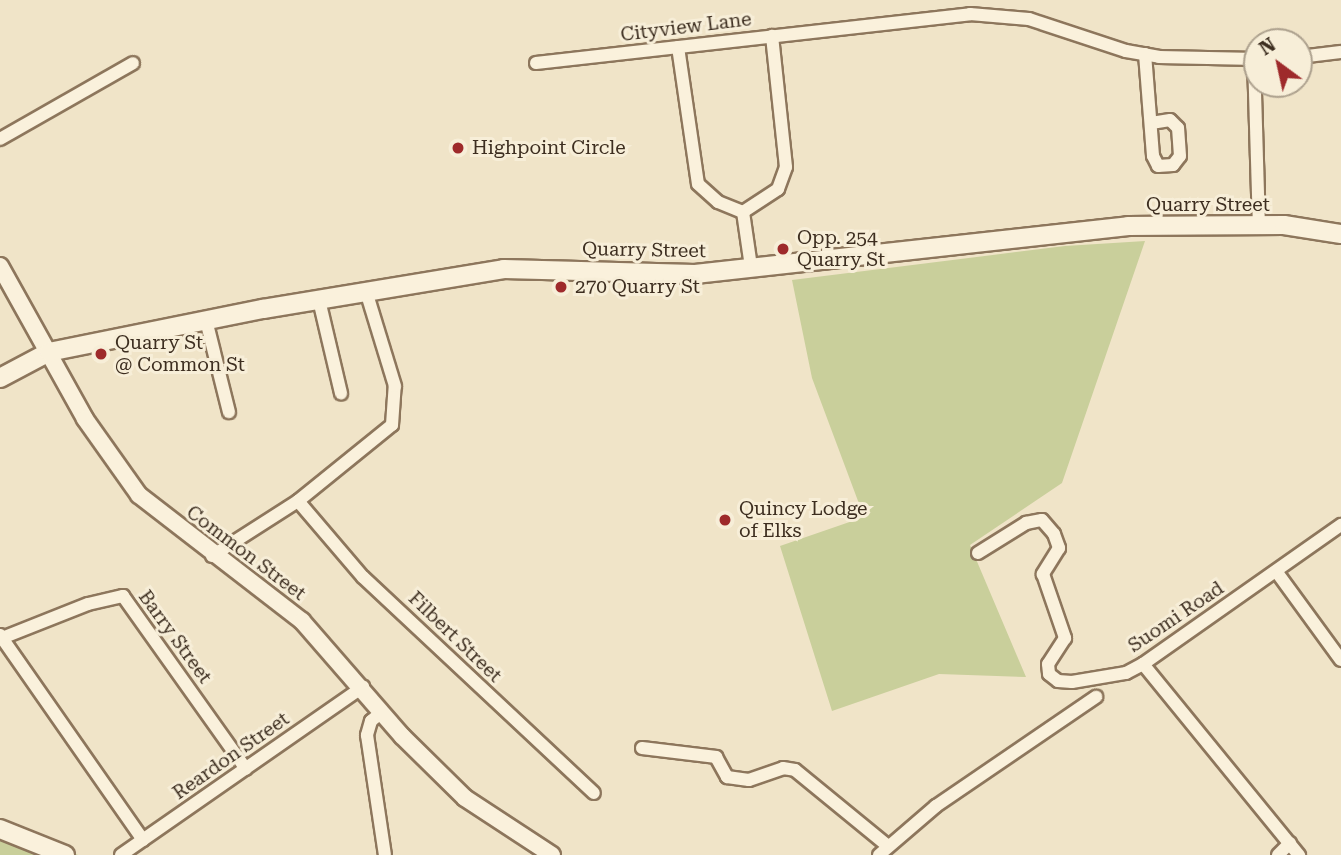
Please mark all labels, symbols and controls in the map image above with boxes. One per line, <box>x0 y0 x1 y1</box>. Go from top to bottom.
street label: Cityview Lane <box>619 8 753 46</box>
north arrow <box>1243 28 1313 98</box>
text: N <box>1255 33 1280 60</box>
place label: Highpoint Circle <box>472 137 626 159</box>
marker: Highpoint Circle <box>450 140 466 156</box>
street label: Quarry Street <box>1146 194 1270 216</box>
place label: Opp. 254 Quarry St <box>797 227 885 271</box>
street label: Quarry Street <box>582 238 706 262</box>
marker: Opp. 254 Quarry St <box>775 241 791 257</box>
place label: 270 Quarry St <box>575 276 700 298</box>
marker: 270 Quarry St <box>553 279 569 295</box>
place label: Quarry St @ Common St <box>115 332 245 376</box>
marker: Quarry St @ Common St <box>93 346 109 362</box>
place label: Quincy Lodge of Elks <box>739 498 867 542</box>
street label: Common Street <box>182 501 310 605</box>
marker: Quincy Lodge of Elks <box>717 512 733 528</box>
street label: Suomi Road <box>1124 577 1228 657</box>
street label: Barry Street <box>134 586 216 688</box>
street label: Filbert Street <box>404 587 506 687</box>
street label: Reardon Street <box>169 707 293 805</box>

